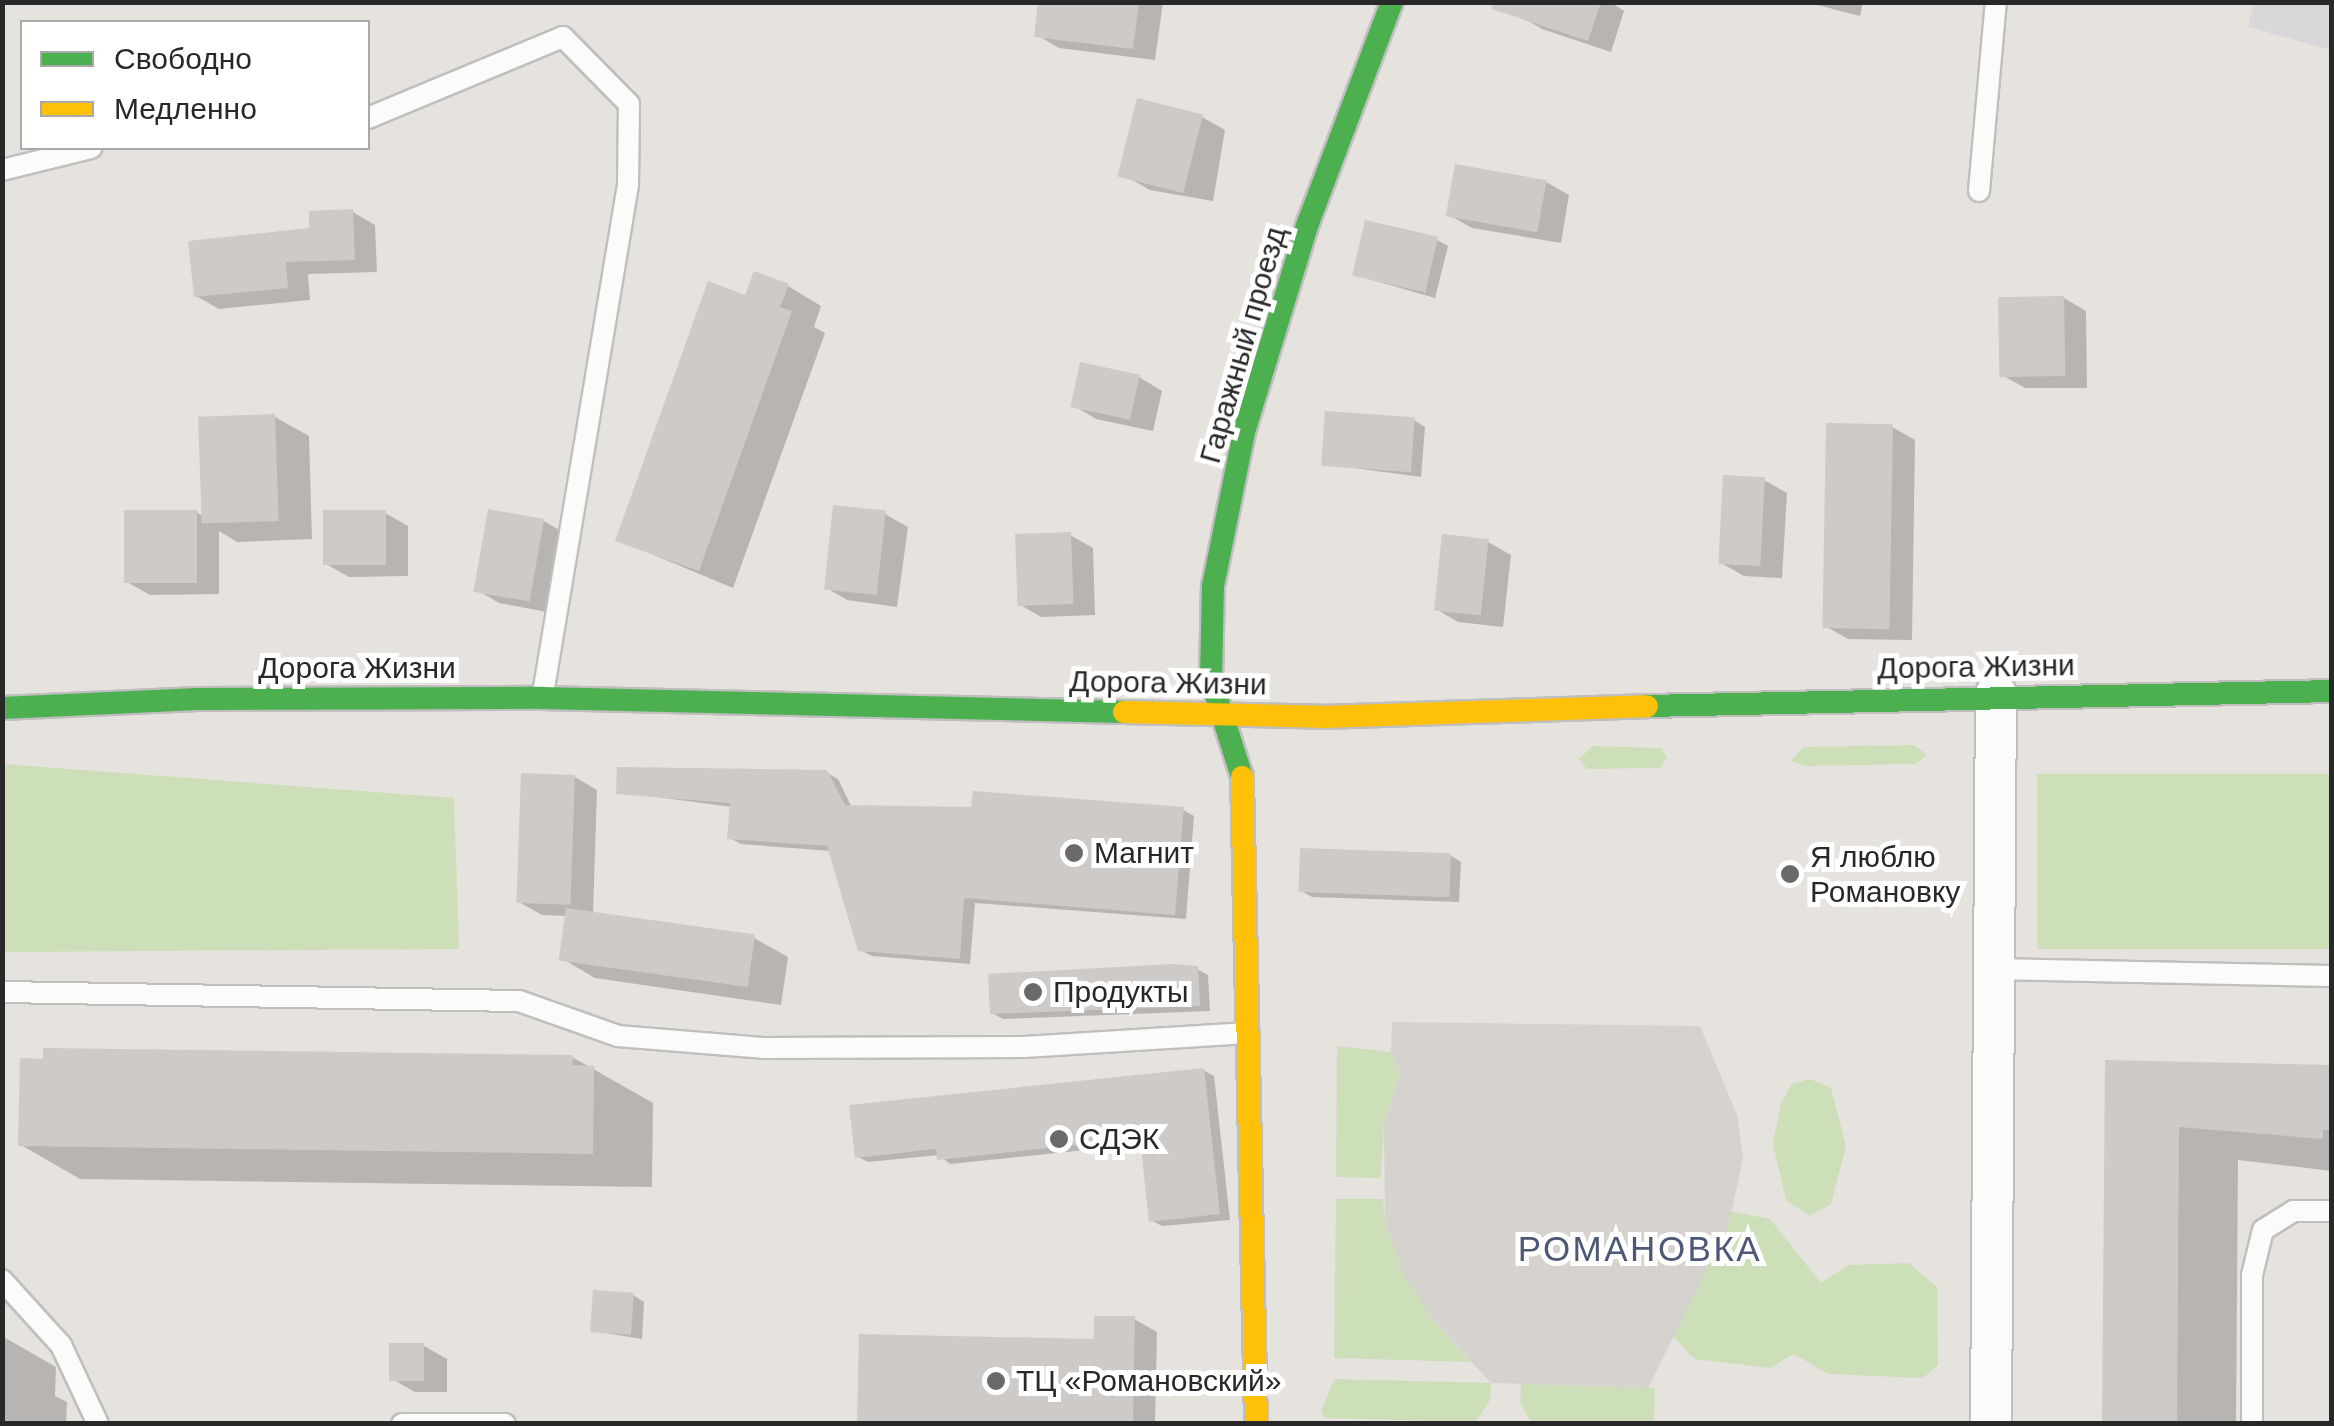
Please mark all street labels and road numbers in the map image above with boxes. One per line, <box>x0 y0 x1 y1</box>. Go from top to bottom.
street label: Гаражный проезд <box>1192 223 1294 467</box>
street label: Дорога Жизни <box>1877 647 2075 687</box>
street label: Дорога Жизни <box>258 650 456 686</box>
street label: Дорога Жизни <box>1069 663 1267 703</box>

